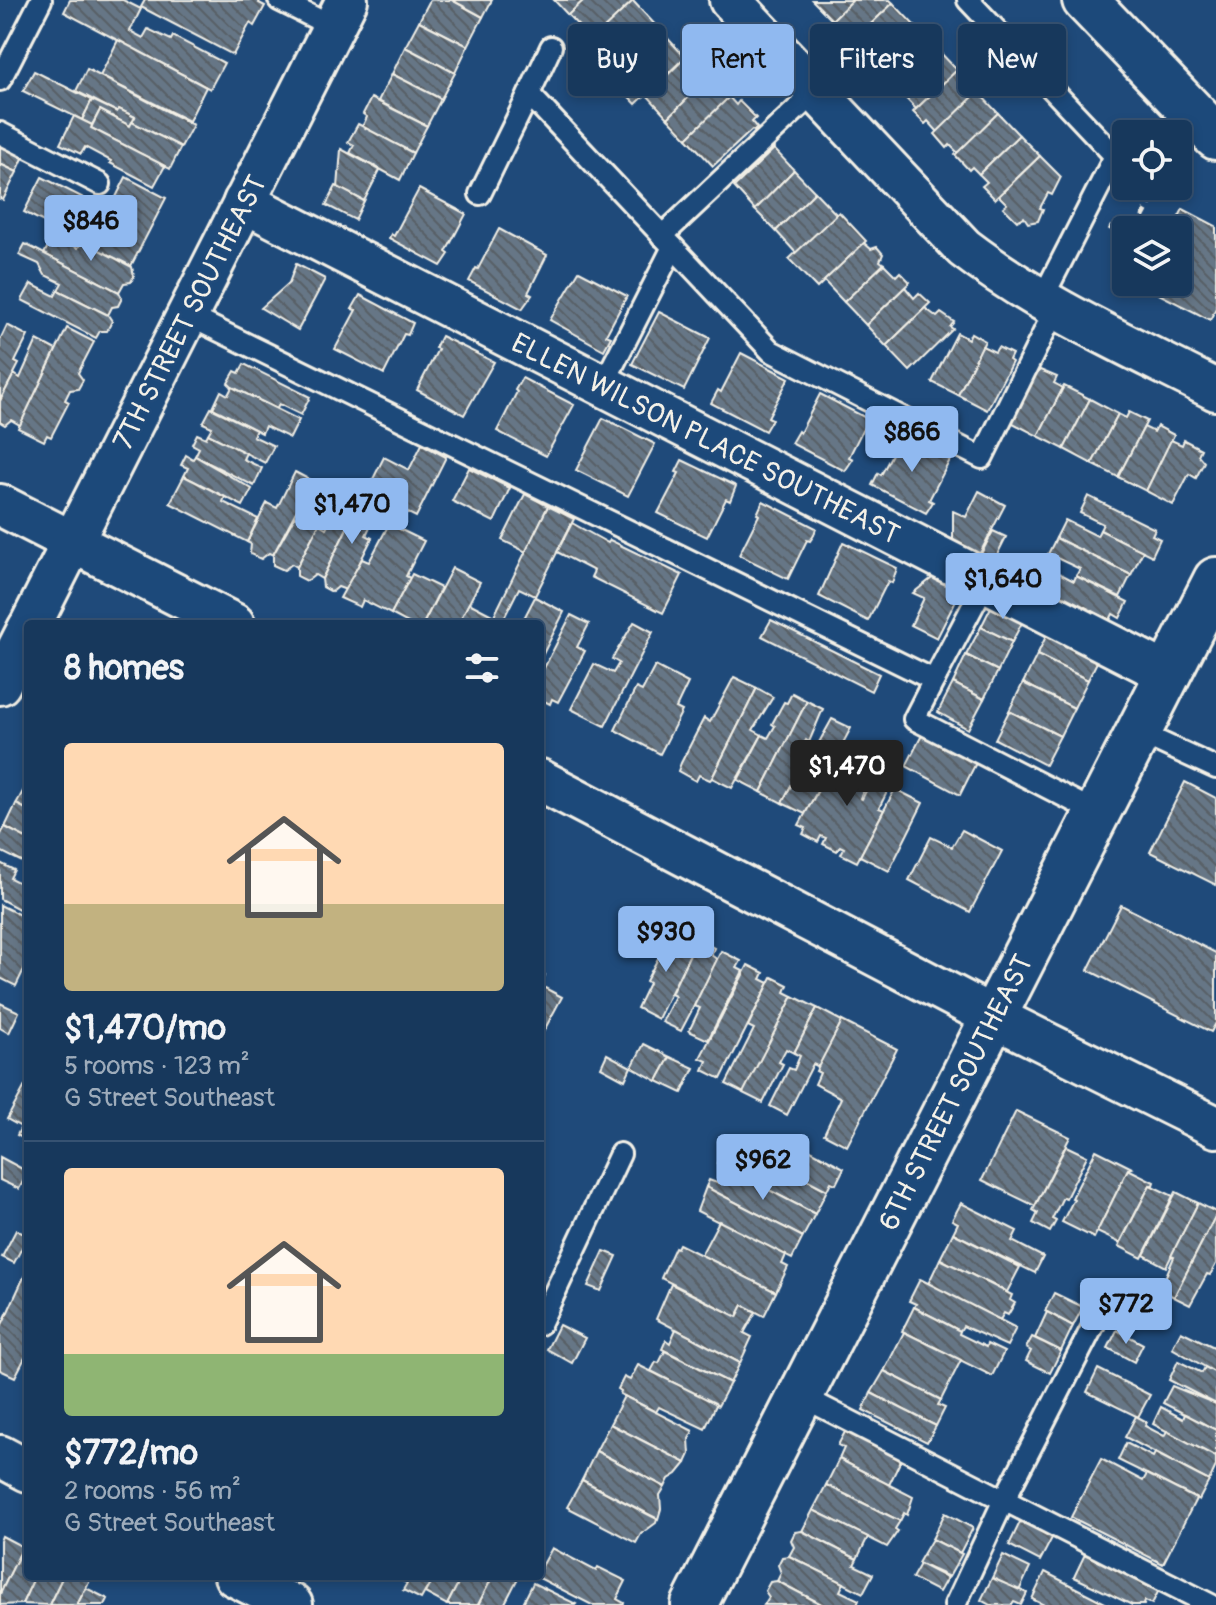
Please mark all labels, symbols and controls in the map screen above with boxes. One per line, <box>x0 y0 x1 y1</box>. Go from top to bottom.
chip: Buy <box>568 24 666 96</box>
chip: Rent <box>682 24 794 96</box>
chip: Filters <box>810 24 942 96</box>
chip: New <box>958 24 1066 96</box>
map controls <box>1112 120 1192 296</box>
button: locate <box>1112 120 1192 200</box>
street label: 7TH STREET SOUTHEAST <box>106 170 275 456</box>
pin: $846 <box>44 195 138 263</box>
text: $846 <box>62 205 120 237</box>
button: layers <box>1112 216 1192 296</box>
street label: ELLEN WILSON PLACE SOUTHEAST <box>505 326 905 553</box>
pin: $866 <box>865 406 959 474</box>
text: $866 <box>883 416 941 448</box>
pin: $1,470 <box>287 478 417 546</box>
text: $1,470 <box>313 488 391 520</box>
pin: $1,640 <box>938 553 1068 621</box>
text: $1,640 <box>964 563 1042 595</box>
icon: filters <box>460 646 504 690</box>
text: 8 homes <box>64 647 184 690</box>
pin: $1,470 <box>782 740 912 808</box>
text: $1,470 <box>808 750 886 782</box>
icon: home <box>212 795 356 939</box>
pin: $930 <box>619 906 713 974</box>
text: $930 <box>636 916 696 948</box>
street label: 6TH STREET SOUTHEAST <box>872 949 1041 1236</box>
text: $1,470/mo <box>64 1007 226 1050</box>
text: 5 rooms · 123 m² <box>64 1050 250 1082</box>
text: G Street Southeast <box>64 1082 275 1114</box>
pin: $962 <box>716 1134 810 1202</box>
text: $962 <box>734 1144 792 1176</box>
icon: home <box>212 1220 356 1364</box>
pin: $772 <box>1079 1278 1173 1346</box>
text: $772 <box>1098 1288 1154 1320</box>
text: $772/mo <box>64 1432 198 1475</box>
text: 2 rooms · 56 m² <box>64 1475 241 1507</box>
text: G Street Southeast <box>64 1507 275 1539</box>

